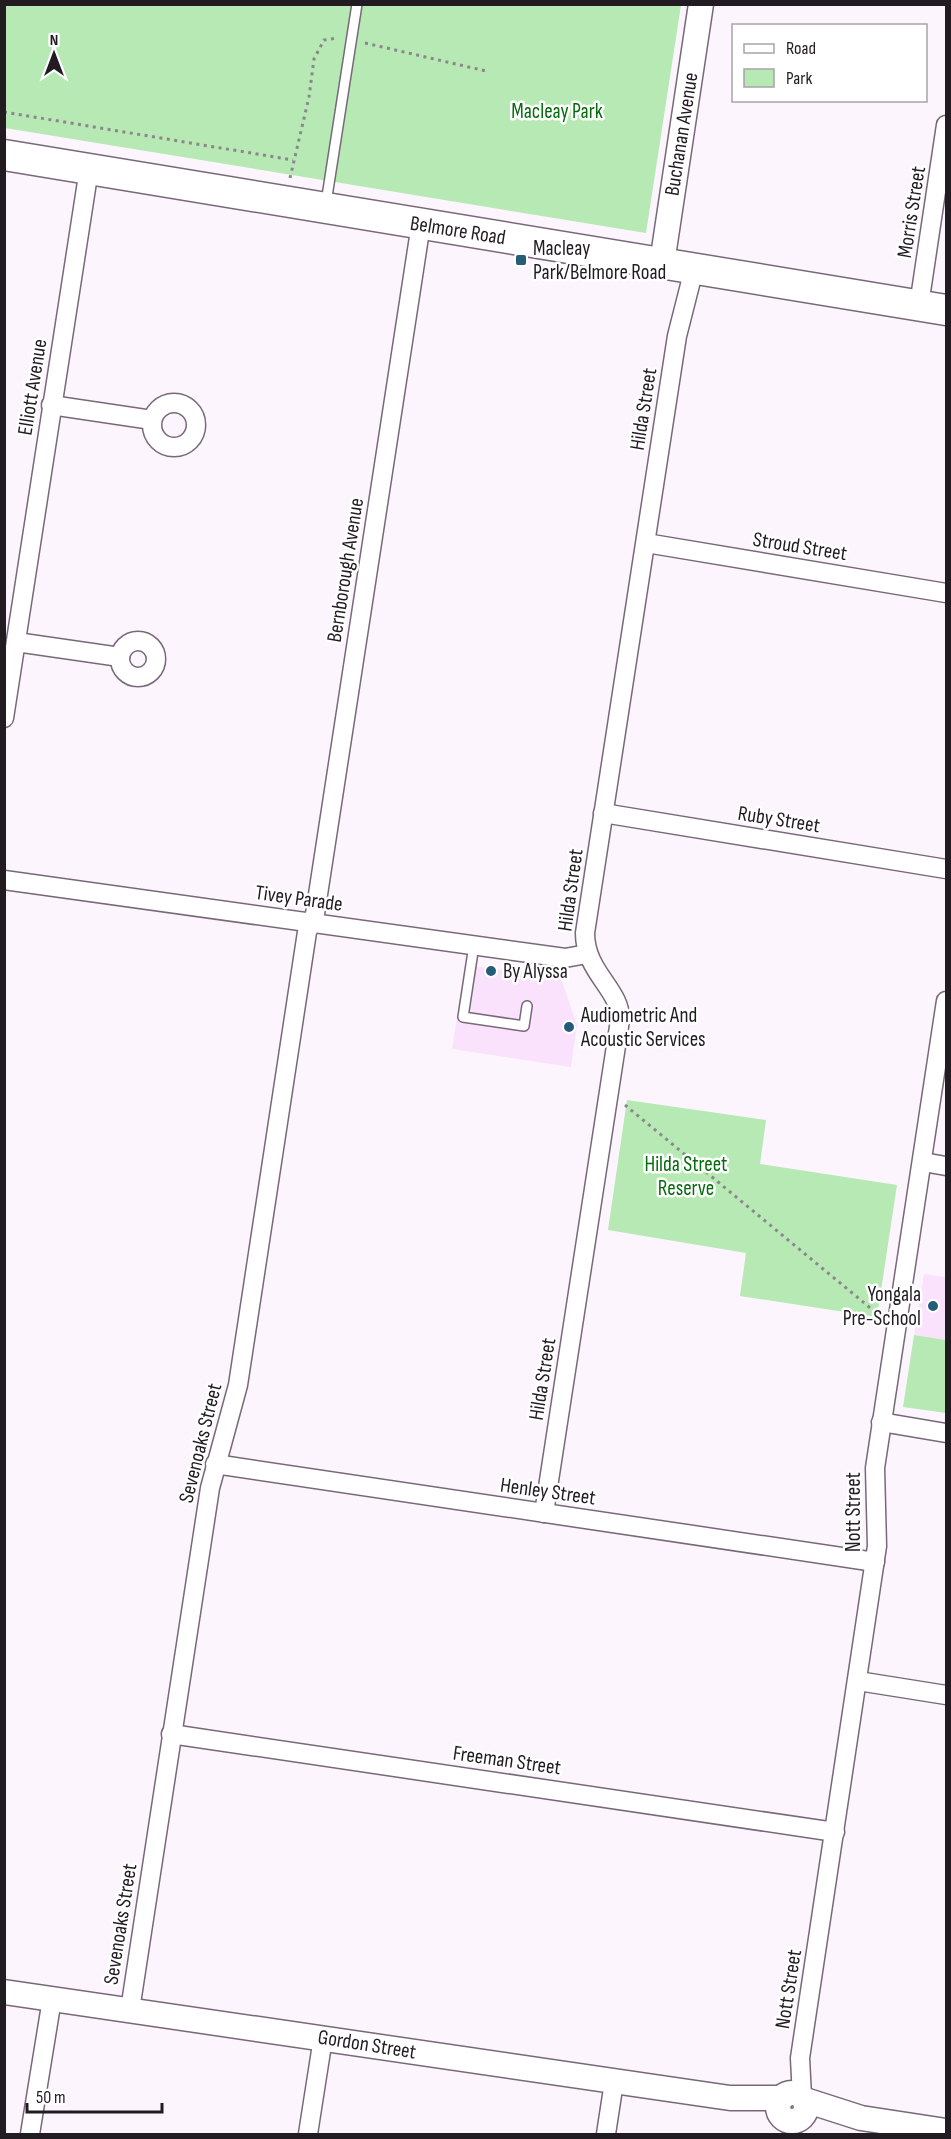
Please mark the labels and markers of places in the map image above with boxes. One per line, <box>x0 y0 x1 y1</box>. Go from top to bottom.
place label: Macleay Park/Belmore Road <box>533 236 666 285</box>
marker: Macleay Park/Belmore Road <box>514 253 528 267</box>
place label: By Alyssa <box>503 959 568 984</box>
marker: By Alyssa <box>484 964 498 978</box>
place label: Audiometric And Acoustic Services <box>580 1003 706 1052</box>
marker: Audiometric And Acoustic Services <box>562 1020 576 1034</box>
place label: Yongala Pre-School <box>843 1282 921 1331</box>
marker: Yongala Pre-School <box>926 1299 940 1313</box>

